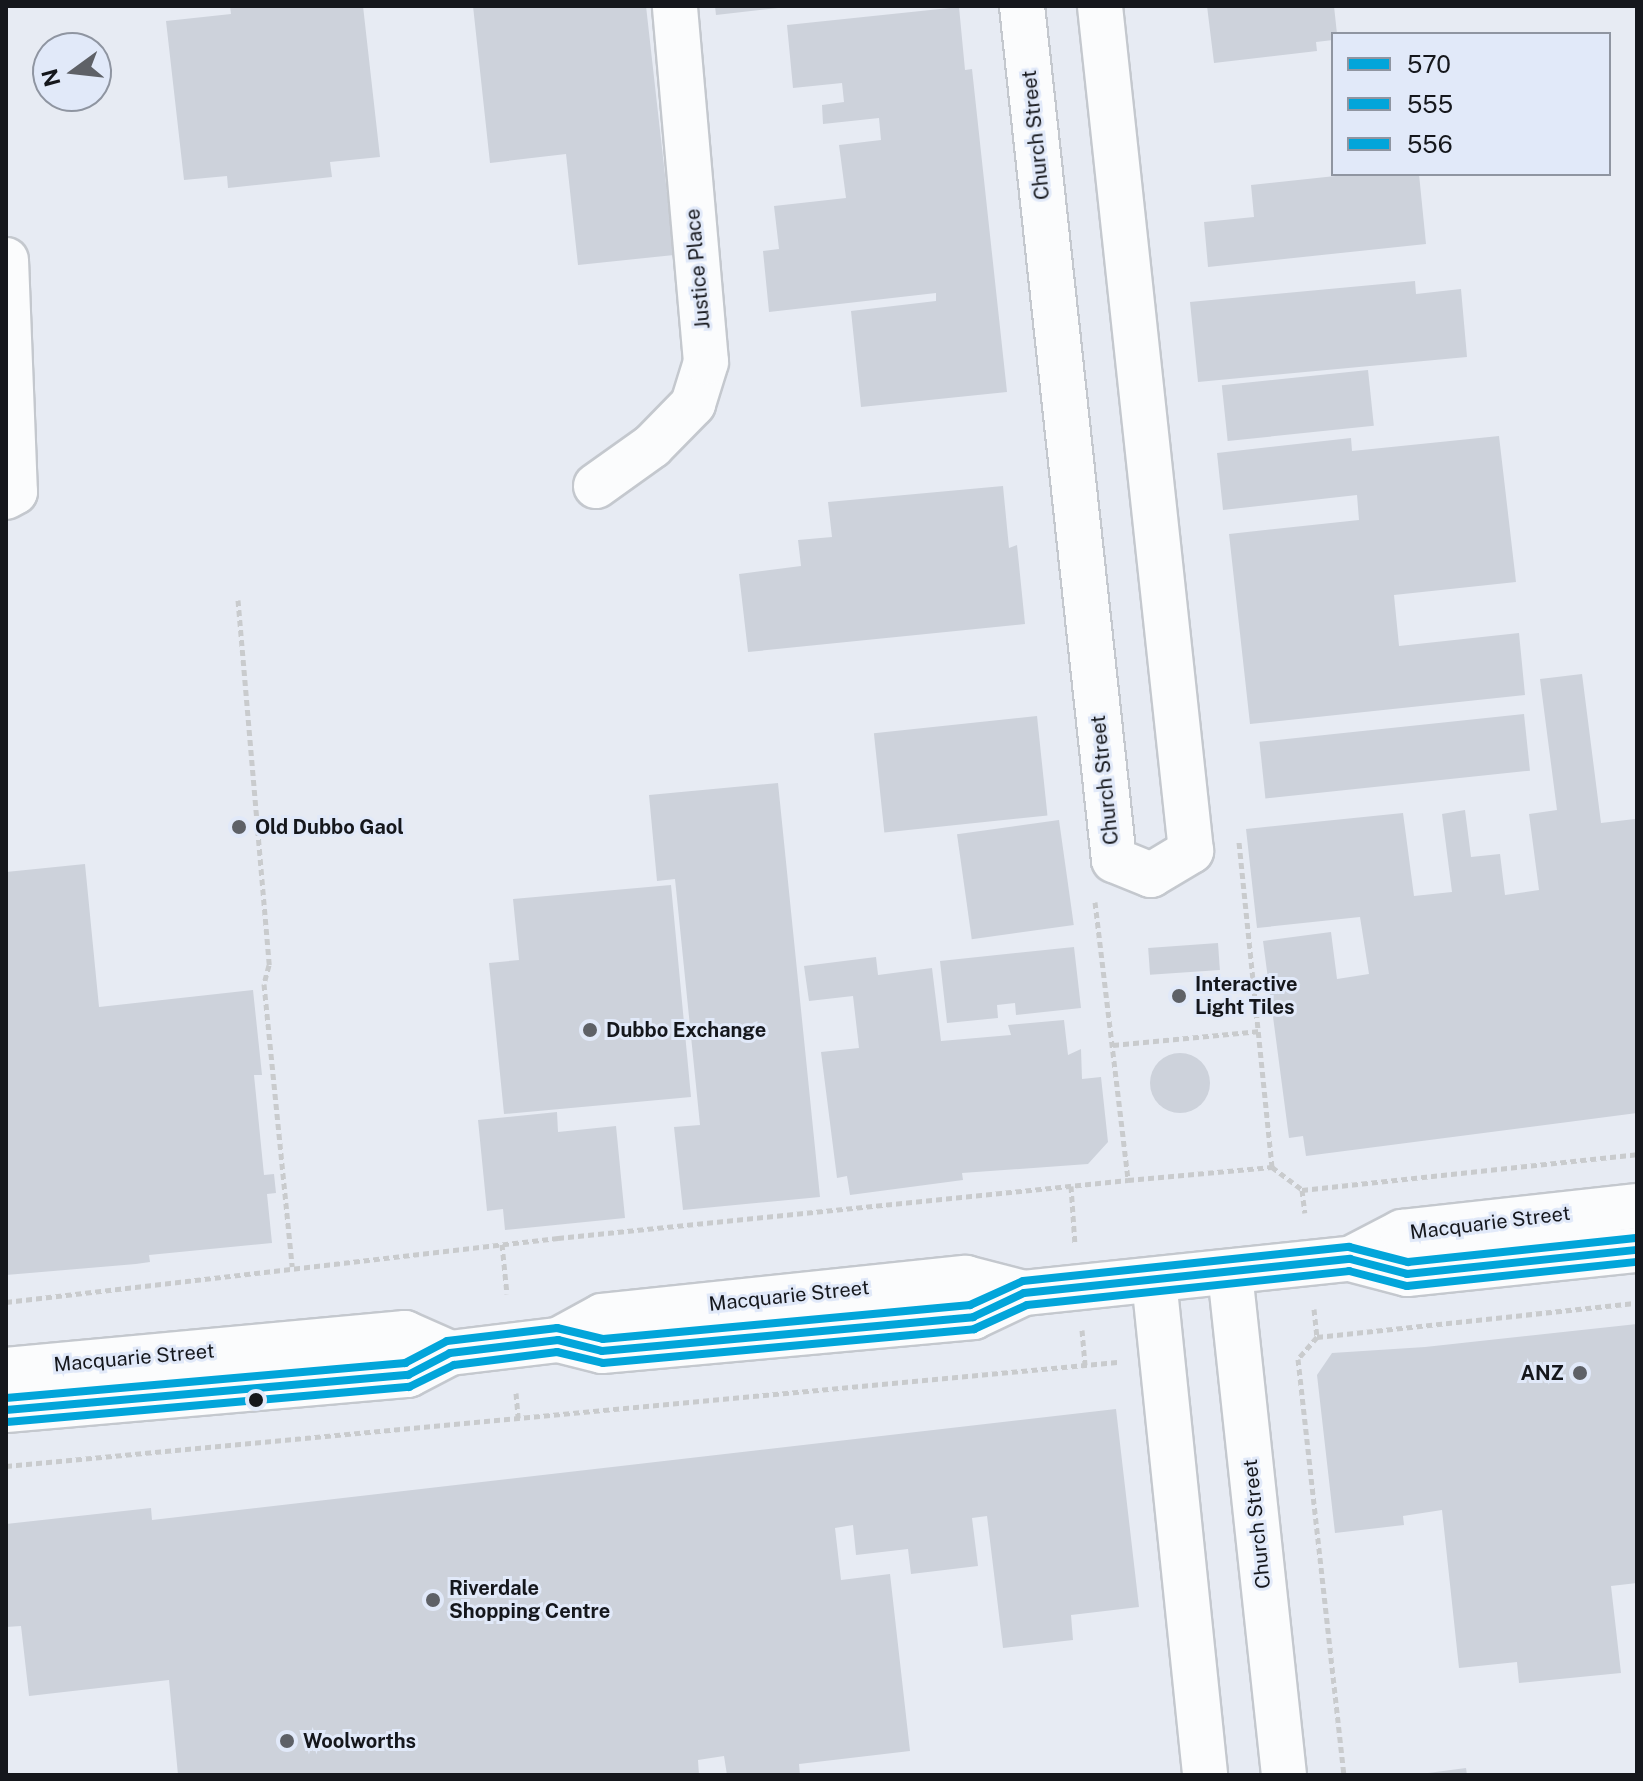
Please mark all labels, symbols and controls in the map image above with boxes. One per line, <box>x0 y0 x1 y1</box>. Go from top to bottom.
north arrow <box>32 32 112 112</box>
legend <box>1331 32 1611 176</box>
text: 570 <box>1407 50 1451 78</box>
text: N <box>36 66 66 89</box>
street label: Church Street <box>1017 69 1055 201</box>
text: 555 <box>1407 90 1453 118</box>
text: 556 <box>1407 130 1453 158</box>
street label: Justice Place <box>681 208 715 330</box>
street label: Church Street <box>1086 714 1124 846</box>
place label: Old Dubbo Gaol <box>255 815 404 839</box>
marker: Old Dubbo Gaol <box>230 818 248 836</box>
place label: Interactive Light Tiles <box>1195 972 1297 1019</box>
marker: Interactive Light Tiles <box>1170 987 1188 1005</box>
place label: Dubbo Exchange <box>606 1018 766 1042</box>
marker: Dubbo Exchange <box>581 1021 599 1039</box>
street label: Macquarie Street <box>1408 1201 1572 1245</box>
street label: Macquarie Street <box>707 1276 871 1316</box>
street label: Macquarie Street <box>53 1339 215 1377</box>
place label: ANZ <box>1520 1361 1564 1385</box>
marker: ANZ <box>1571 1364 1589 1382</box>
unlabelled marker <box>248 1392 264 1408</box>
street label: Church Street <box>1238 1458 1276 1590</box>
place label: Riverdale Shopping Centre <box>449 1576 610 1623</box>
marker: Riverdale Shopping Centre <box>424 1591 442 1609</box>
place label: Woolworths <box>303 1729 416 1753</box>
marker: Woolworths <box>278 1732 296 1750</box>

